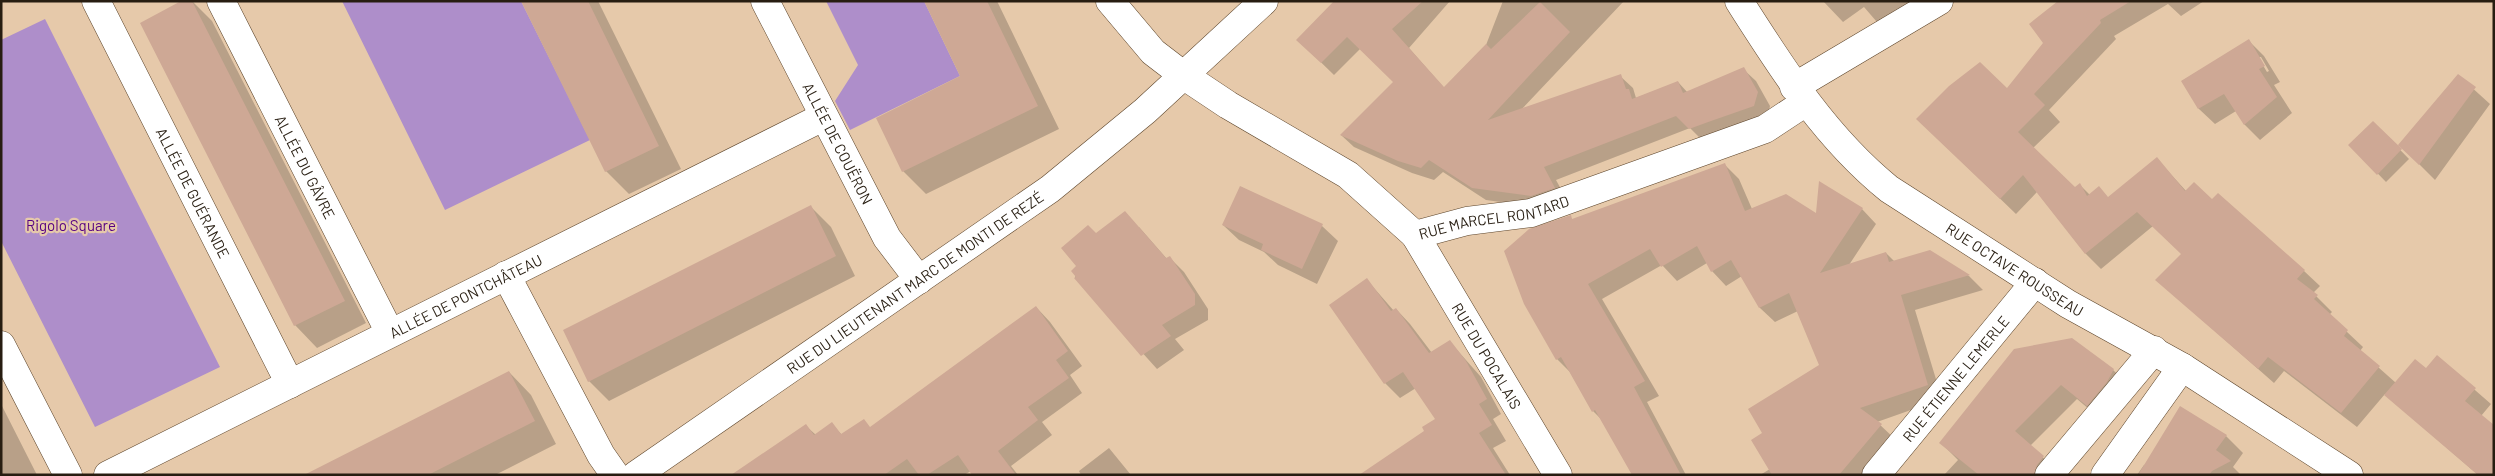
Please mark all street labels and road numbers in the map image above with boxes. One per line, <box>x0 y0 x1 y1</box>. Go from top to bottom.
street label: ALLÉE DE COUËRON <box>799 79 877 207</box>
street label: ALLÉE DU GÂVRE <box>271 112 339 222</box>
street label: ALLÉE DE GUÉRANDE <box>153 125 234 261</box>
street label: RUE DU LIEUTENANT MARC DE MONTI DE REZÉ <box>783 187 1047 377</box>
street label: RUE MARCEL RONTARD <box>1417 191 1571 243</box>
street label: RUE OCTAVE ROUSSEAU <box>1943 219 2087 320</box>
street label: ALLÉE DE PONTCHÂTEAU <box>386 250 545 342</box>
street label: RUE DU POCALAIS <box>1448 299 1525 412</box>
street label: RUE ÉTIENNE LEMERLE <box>1898 312 2013 445</box>

